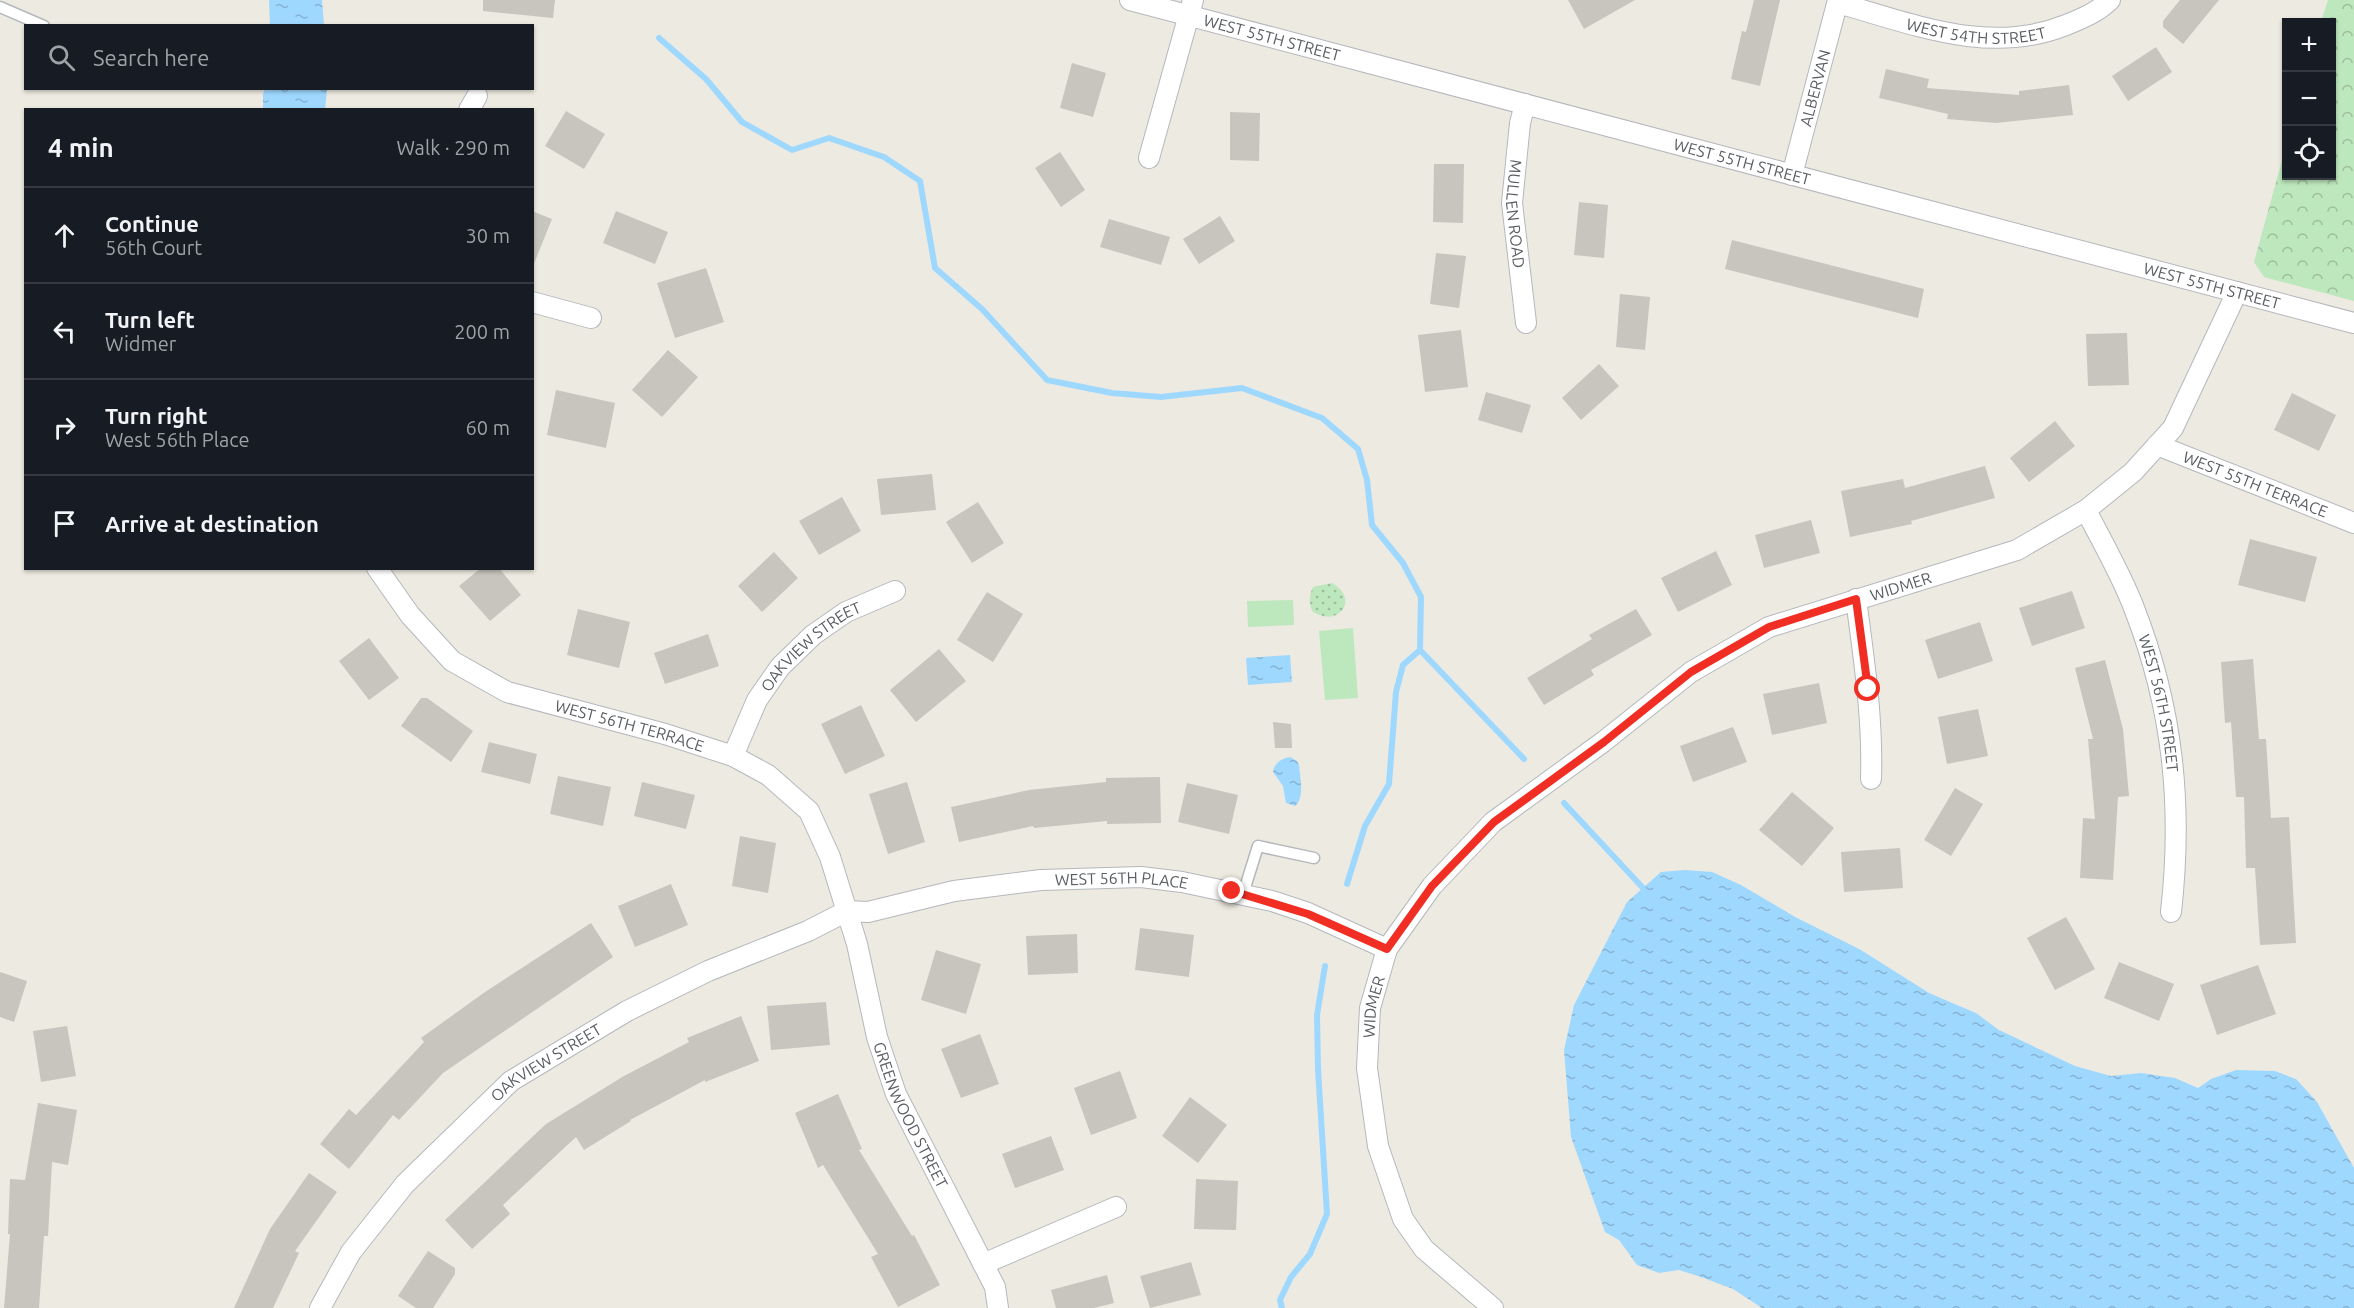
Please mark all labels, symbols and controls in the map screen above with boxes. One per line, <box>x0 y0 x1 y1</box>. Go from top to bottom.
street label: WEST 55TH STREET <box>1202 11 1343 64</box>
street label: WEST 54TH STREET <box>1904 14 2048 47</box>
map controls <box>2282 18 2336 180</box>
button: + <box>2282 18 2336 72</box>
search box <box>24 24 534 90</box>
icon: search <box>45 41 78 74</box>
text: Search here <box>93 45 209 70</box>
street label: ALBERVAN <box>1796 48 1834 128</box>
button: − <box>2282 72 2336 126</box>
button: locate <box>2282 126 2336 180</box>
text: 4 min <box>48 133 114 162</box>
street label: WEST 55TH STREET <box>1672 135 1812 188</box>
text: Walk · 290 m <box>397 136 510 159</box>
street label: MULLEN ROAD <box>1503 159 1529 269</box>
text: Continue <box>105 211 199 236</box>
icon: ahead <box>48 219 81 252</box>
text: 30 m <box>466 224 510 247</box>
text: 56th Court <box>105 236 202 259</box>
street label: WEST 55TH STREET <box>2142 259 2282 312</box>
text: Turn left <box>105 307 195 332</box>
icon: left <box>48 315 81 348</box>
text: 200 m <box>454 320 510 343</box>
text: Widmer <box>105 332 176 355</box>
text: Turn right <box>105 403 207 428</box>
icon: right <box>48 411 81 444</box>
text: 60 m <box>466 416 510 439</box>
text: West 56th Place <box>105 428 250 451</box>
street label: WEST 55TH TERRACE <box>2181 447 2330 521</box>
icon: arrive <box>48 507 81 540</box>
text: Arrive at destination <box>105 511 319 536</box>
street label: WIDMER <box>1868 568 1933 604</box>
street label: OAKVIEW STREET <box>757 598 863 695</box>
street label: WEST 56TH STREET <box>2135 632 2182 773</box>
route start <box>1854 675 1880 701</box>
street label: WEST 56TH TERRACE <box>553 696 706 755</box>
street label: WEST 56TH PLACE <box>1055 868 1190 892</box>
route end <box>1218 877 1244 903</box>
street label: WIDMER <box>1360 974 1388 1038</box>
street label: OAKVIEW STREET <box>487 1020 604 1105</box>
street label: GREENWOOD STREET <box>870 1040 952 1191</box>

